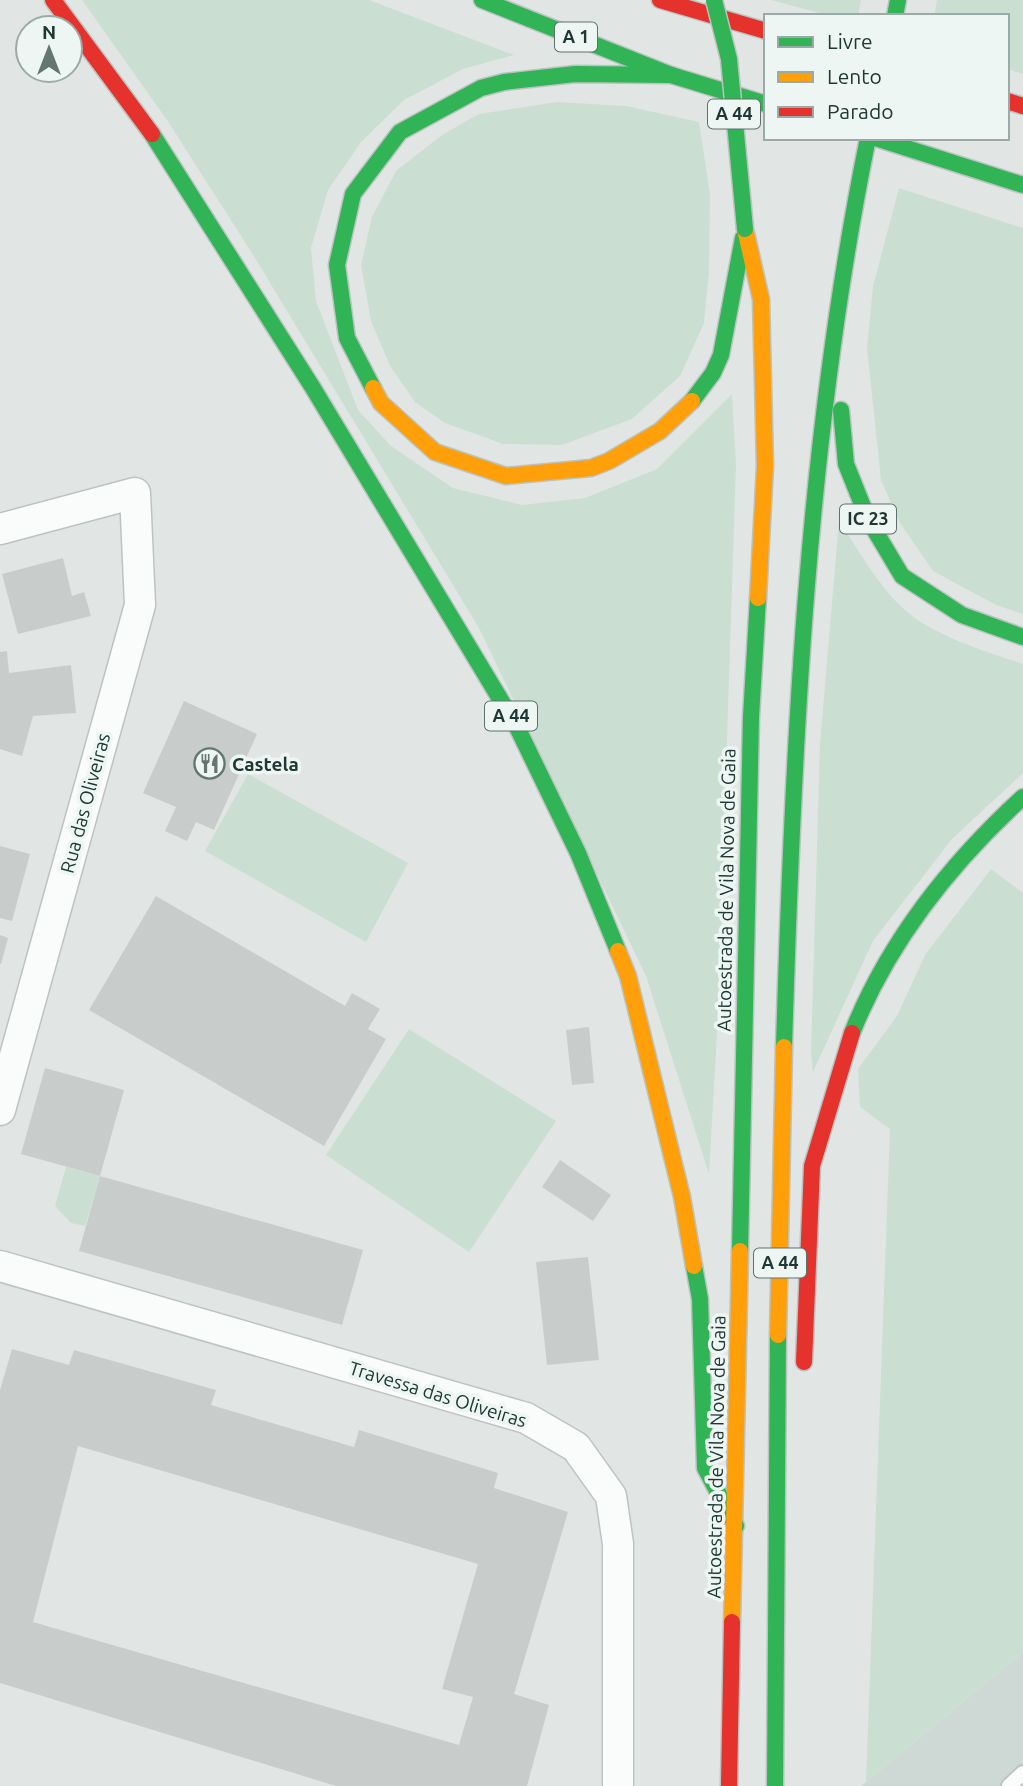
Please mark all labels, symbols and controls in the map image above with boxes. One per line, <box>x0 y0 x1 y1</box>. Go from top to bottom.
north arrow <box>14 14 84 84</box>
legend <box>764 14 1009 140</box>
text: N <box>42 21 56 43</box>
road number: A 1 <box>555 22 597 52</box>
text: Livre <box>827 29 873 53</box>
text: Lento <box>827 64 882 88</box>
text: Parado <box>827 99 893 123</box>
road number: A 44 <box>708 100 760 128</box>
road number: IC 23 <box>840 504 896 534</box>
road number: A 44 <box>485 702 537 730</box>
street label: Rua das Oliveiras <box>56 731 114 875</box>
restaurant icon: Castela <box>192 747 226 781</box>
street label: Autoestrada de Vila Nova de Gaia <box>713 748 739 1032</box>
place label: Castela <box>232 753 299 775</box>
road number: A 44 <box>754 1248 806 1278</box>
street label: Autoestrada de Vila Nova de Gaia <box>703 1315 729 1599</box>
street label: Travessa das Oliveiras <box>347 1357 529 1431</box>

